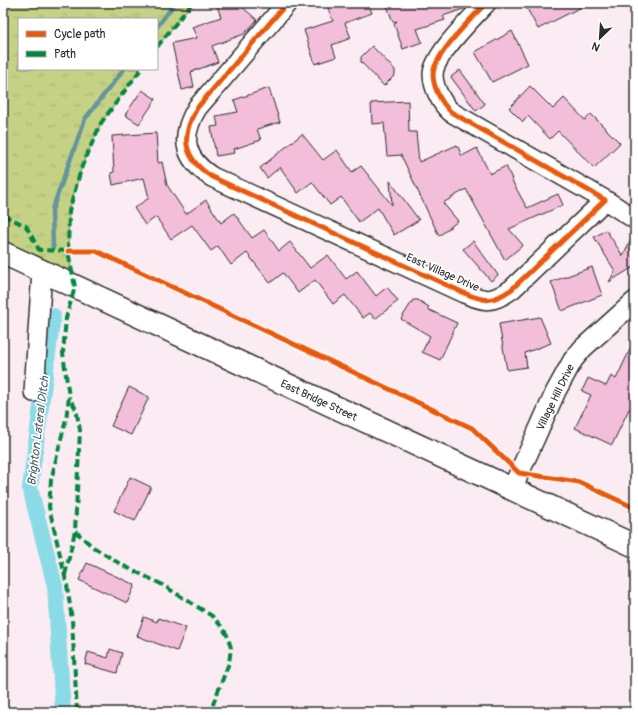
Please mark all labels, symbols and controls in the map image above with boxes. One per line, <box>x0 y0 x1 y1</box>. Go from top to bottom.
legend <box>18 18 158 70</box>
north arrow <box>580 18 620 58</box>
text: Cycle path <box>54 27 106 42</box>
text: N <box>589 39 602 54</box>
text: Path <box>54 47 76 62</box>
street label: East Village Drive <box>404 251 482 295</box>
street label: Village Hill Drive <box>534 361 577 433</box>
water label: Brighton Lateral Ditch <box>24 374 53 486</box>
street label: East Bridge Street <box>278 377 360 424</box>

